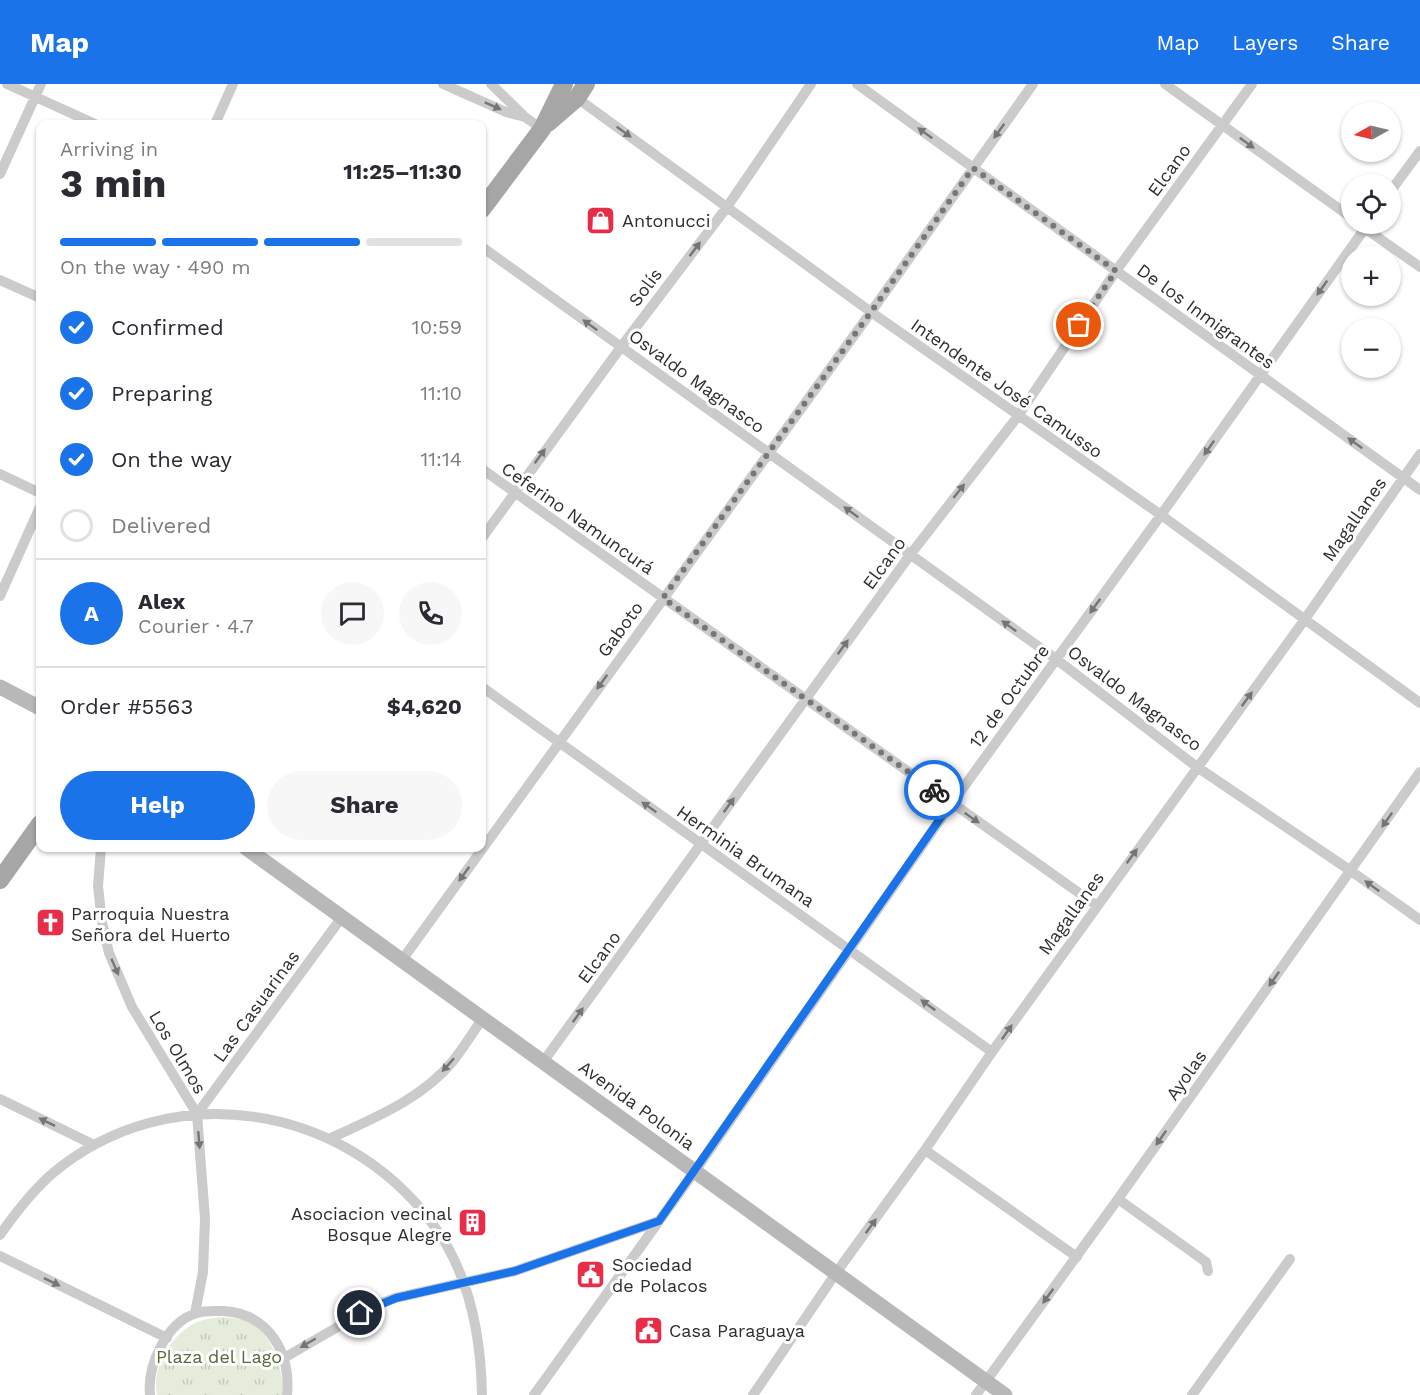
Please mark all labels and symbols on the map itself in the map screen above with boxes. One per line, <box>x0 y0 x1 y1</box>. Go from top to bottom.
one-way arrow <box>484 101 502 111</box>
north arrow <box>1341 102 1401 162</box>
one-way arrow <box>993 124 1005 139</box>
one-way arrow <box>616 126 632 138</box>
one-way arrow <box>917 127 933 139</box>
one-way arrow <box>1238 137 1254 149</box>
street label: Elcano <box>1143 140 1195 200</box>
shop icon: Antonucci <box>585 204 617 236</box>
place label: Antonucci <box>622 210 710 231</box>
one-way arrow <box>688 242 700 257</box>
street label: De los Inmigrantes <box>1133 259 1279 373</box>
street label: Solís <box>624 264 666 310</box>
one-way arrow <box>1316 280 1328 296</box>
pin <box>1053 299 1104 350</box>
street label: Intendente José Camusso <box>907 314 1107 462</box>
one-way arrow <box>583 319 599 331</box>
street label: Osvaldo Magnasco <box>625 325 769 437</box>
one-way arrow <box>1348 438 1363 450</box>
one-way arrow <box>1203 439 1215 455</box>
one-way arrow <box>534 448 546 464</box>
street label: Ceferino Namuncurá <box>498 457 658 579</box>
street label: Magallanes <box>1317 473 1391 565</box>
one-way arrow <box>953 483 966 499</box>
one-way arrow <box>843 507 859 518</box>
street label: Elcano <box>858 533 910 593</box>
street label: Gaboto <box>593 597 647 661</box>
one-way arrow <box>1089 597 1101 613</box>
one-way arrow <box>1002 620 1017 632</box>
one-way arrow <box>837 640 849 656</box>
street label: 12 de Octubre <box>965 640 1053 752</box>
street label: Osvaldo Magnasco <box>1064 641 1206 755</box>
one-way arrow <box>597 674 609 689</box>
one-way arrow <box>1241 691 1253 707</box>
courier <box>904 760 964 820</box>
one-way arrow <box>722 798 734 813</box>
one-way arrow <box>642 801 658 813</box>
street label: Herminia Brumana <box>673 801 819 911</box>
one-way arrow <box>965 811 980 823</box>
one-way arrow <box>1381 811 1393 827</box>
one-way arrow <box>1126 849 1138 865</box>
one-way arrow <box>458 866 470 882</box>
street label: Magallanes <box>1034 867 1108 959</box>
one-way arrow <box>1365 880 1381 892</box>
place label: Parroquia Nuestra Señora del Huerto <box>71 903 230 945</box>
church icon: Parroquia Nuestra Señora del Huerto <box>34 907 66 939</box>
street label: Elcano <box>573 927 625 987</box>
street label: Las Casuarinas <box>208 946 304 1066</box>
one-way arrow <box>110 958 119 975</box>
one-way arrow <box>1269 972 1281 987</box>
one-way arrow <box>920 1000 935 1012</box>
street label: Los Olmos <box>145 1007 211 1097</box>
one-way arrow <box>571 1007 583 1022</box>
one-way arrow <box>1000 1024 1012 1039</box>
street label: Ayolas <box>1161 1046 1211 1104</box>
street label: Avenida Polonia <box>575 1056 699 1154</box>
one-way arrow <box>442 1057 455 1072</box>
one-way arrow <box>38 1118 55 1127</box>
one-way arrow <box>1156 1130 1168 1146</box>
one-way arrow <box>194 1131 204 1150</box>
place label: Asociacion vecinal Bosque Alegre <box>291 1203 452 1245</box>
building icon: Asociacion vecinal Bosque Alegre <box>457 1207 489 1239</box>
one-way arrow <box>864 1218 876 1233</box>
place label: Sociedad de Polacos <box>612 1254 708 1296</box>
public building icon: Sociedad de Polacos <box>575 1258 607 1290</box>
one-way arrow <box>44 1277 61 1286</box>
pin <box>334 1287 385 1338</box>
one-way arrow <box>1042 1288 1054 1304</box>
public building icon: Casa Paraguaya <box>632 1314 664 1346</box>
place label: Casa Paraguaya <box>669 1320 805 1341</box>
one-way arrow <box>300 1338 316 1349</box>
park label: Plaza del Lago <box>156 1346 282 1367</box>

